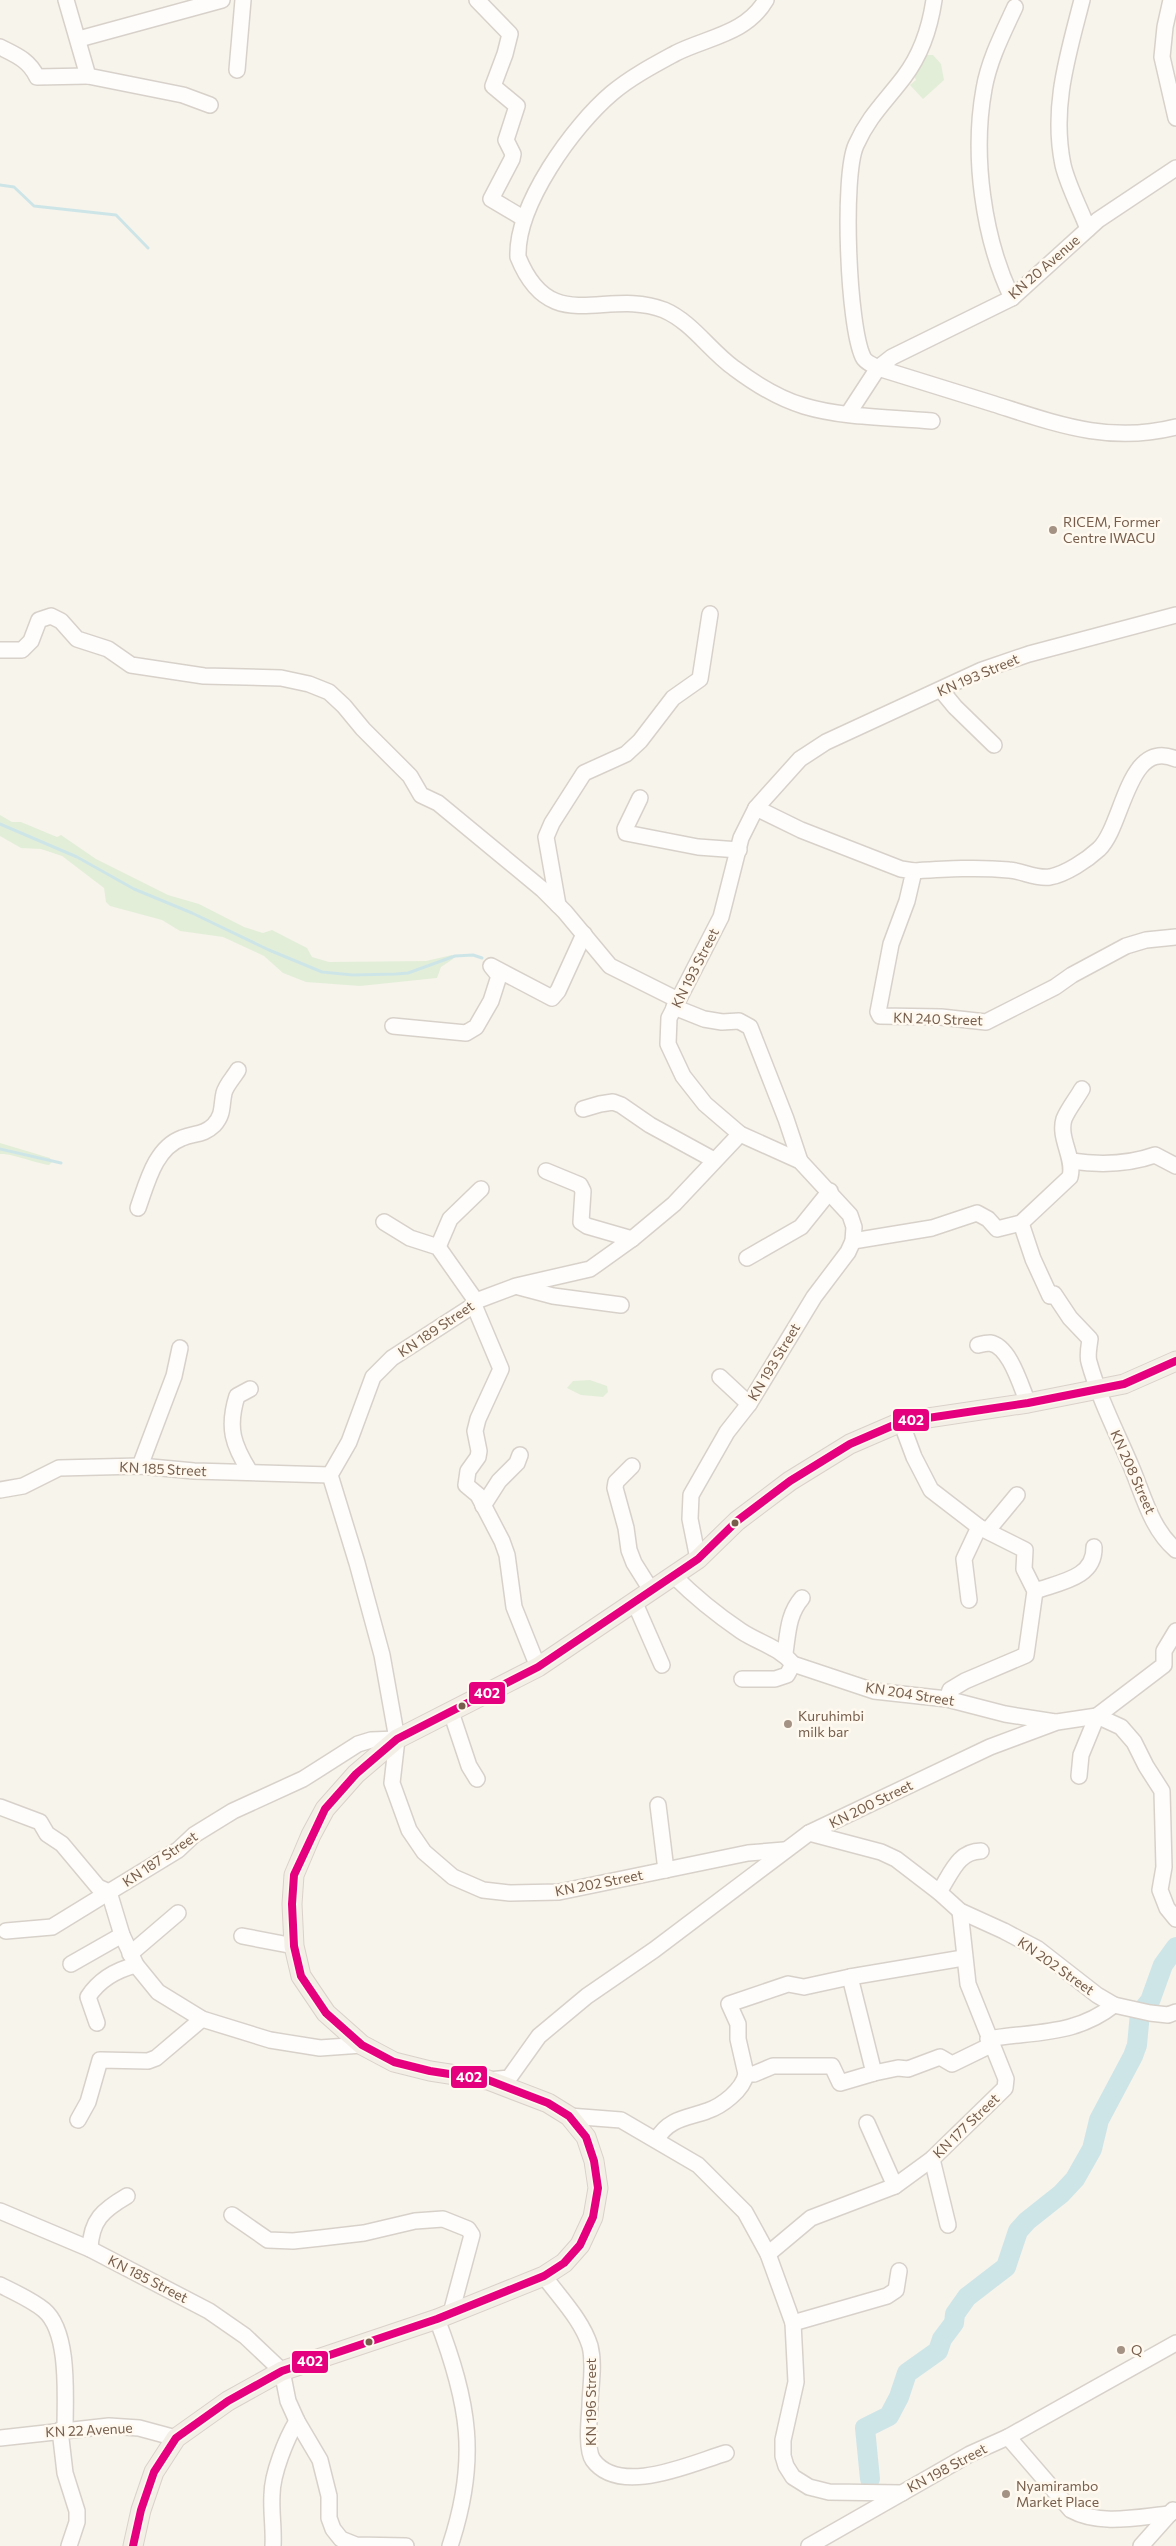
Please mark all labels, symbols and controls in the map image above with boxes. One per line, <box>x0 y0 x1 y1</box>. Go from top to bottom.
street label: KN 20 Avenue <box>1005 231 1083 302</box>
place label: RICEM, Former Centre IWACU <box>1063 513 1161 546</box>
marker: RICEM, Former Centre IWACU <box>1047 524 1059 536</box>
street label: KN 193 Street <box>934 650 1022 699</box>
street label: KN 193 Street <box>667 925 722 1011</box>
street label: KN 240 Street <box>893 1008 984 1029</box>
street label: KN 189 Street <box>395 1297 477 1360</box>
street label: KN 193 Street <box>744 1320 803 1404</box>
line badge: 402 <box>892 1408 930 1432</box>
text: 402 <box>898 1411 924 1428</box>
street label: KN 208 Street <box>1107 1427 1160 1517</box>
street label: KN 185 Street <box>119 1458 207 1479</box>
unlabelled marker <box>730 1518 740 1528</box>
street label: KN 204 Street <box>864 1678 956 1709</box>
line badge: 402 <box>468 1681 506 1705</box>
text: 402 <box>474 1684 500 1701</box>
unlabelled marker <box>457 1701 467 1711</box>
place label: Kuruhimbi milk bar <box>798 1707 864 1740</box>
marker: Kuruhimbi milk bar <box>782 1718 794 1730</box>
street label: KN 200 Street <box>826 1776 916 1831</box>
street label: KN 187 Street <box>119 1827 201 1890</box>
street label: KN 202 Street <box>553 1866 645 1899</box>
street label: KN 202 Street <box>1015 1933 1098 1998</box>
line badge: 402 <box>450 2065 488 2089</box>
text: 402 <box>456 2068 482 2085</box>
street label: KN 177 Street <box>929 2090 1003 2162</box>
street label: KN 185 Street <box>105 2251 191 2306</box>
unlabelled marker <box>364 2337 374 2347</box>
place label: Q <box>1131 2341 1142 2358</box>
marker: Q <box>1115 2344 1127 2356</box>
line badge: 402 <box>291 2350 329 2374</box>
text: 402 <box>297 2352 323 2369</box>
street label: KN 196 Street <box>582 2358 599 2446</box>
street label: KN 22 Avenue <box>45 2419 133 2440</box>
street label: KN 198 Street <box>904 2439 990 2496</box>
place label: Nyamirambo Market Place <box>1016 2477 1099 2510</box>
marker: Nyamirambo Market Place <box>1000 2488 1012 2500</box>

